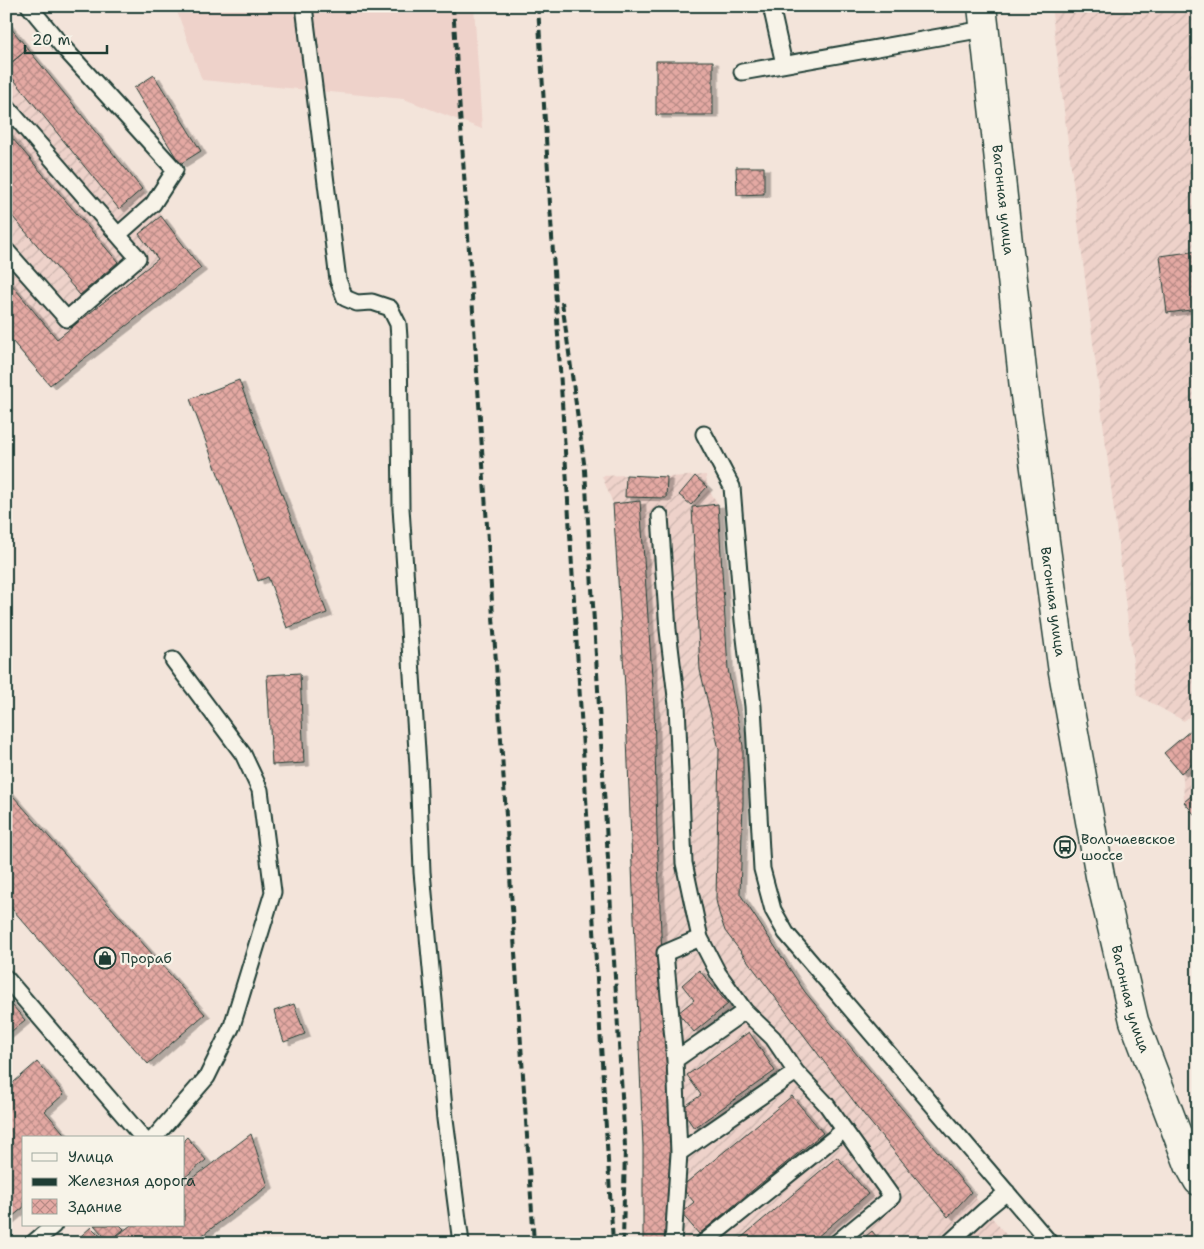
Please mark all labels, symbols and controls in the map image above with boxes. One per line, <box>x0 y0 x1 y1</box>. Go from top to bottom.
scale bar <box>25 22 108 54</box>
text: 20 m <box>32 30 71 50</box>
street label: Вагонная улица <box>988 144 1018 256</box>
street label: Вагонная улица <box>1037 546 1070 658</box>
place label: Волочаевское шоссе <box>1081 830 1175 864</box>
bus stop icon: Волочаевское шоссе <box>1053 835 1077 859</box>
street label: Вагонная улица <box>1108 943 1154 1055</box>
shop icon: Прораб <box>93 946 117 970</box>
place label: Прораб <box>121 949 172 967</box>
legend <box>22 1136 185 1226</box>
text: Улица <box>68 1147 114 1167</box>
text: Железная дорога <box>68 1171 196 1191</box>
text: Здание <box>68 1197 122 1217</box>

